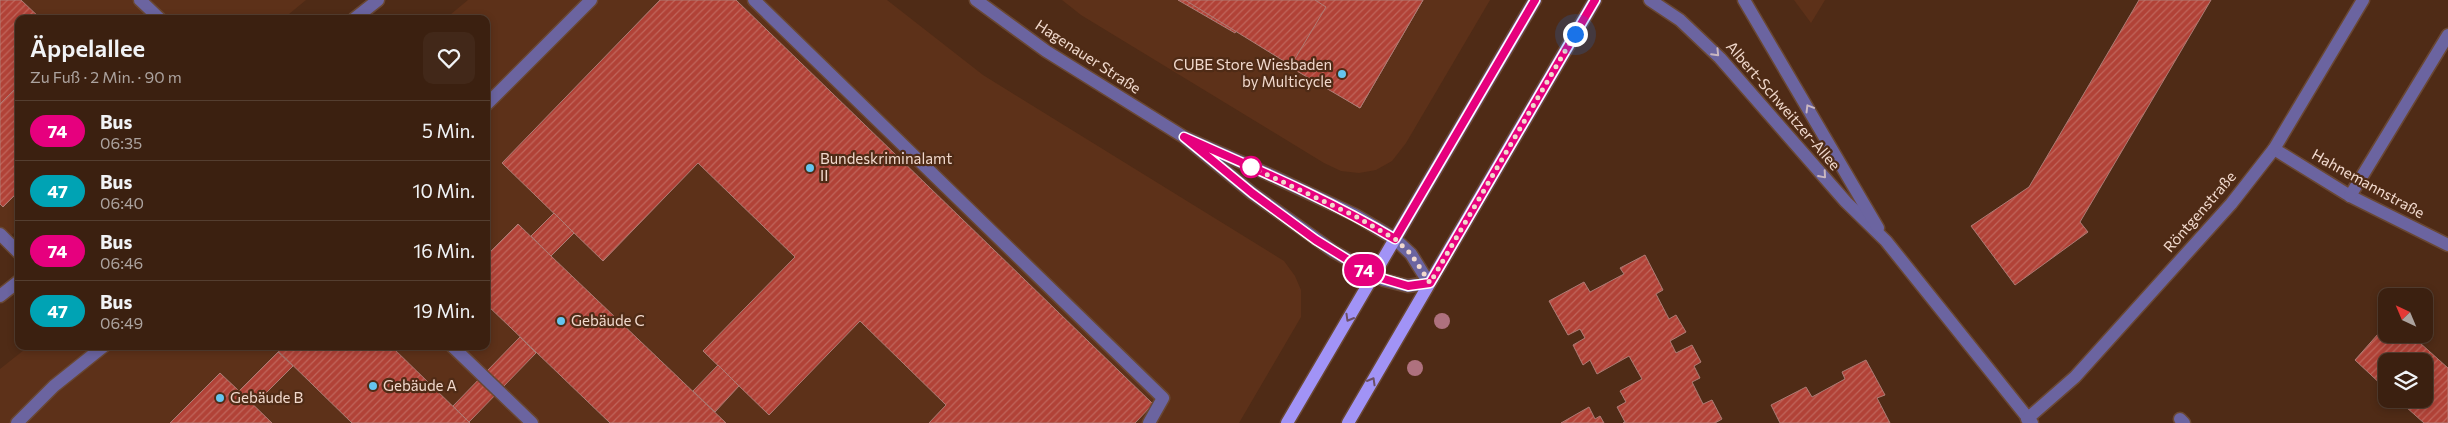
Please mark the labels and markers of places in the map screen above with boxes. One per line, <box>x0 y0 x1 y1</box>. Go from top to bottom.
place label: CUBE Store Wiesbaden by Multicycle <box>1173 55 1332 90</box>
marker: CUBE Store Wiesbaden by Multicycle <box>1336 68 1348 80</box>
place label: Bundeskriminalamt II <box>820 149 952 184</box>
unlabelled marker <box>1240 156 1262 178</box>
marker: Bundeskriminalamt II <box>804 162 816 174</box>
place label: Gebäude C <box>571 311 645 329</box>
marker: Gebäude C <box>555 315 567 327</box>
place label: Gebäude A <box>383 376 457 394</box>
marker: Gebäude A <box>367 380 379 392</box>
place label: Gebäude B <box>230 388 303 406</box>
marker: Gebäude B <box>214 392 226 404</box>

